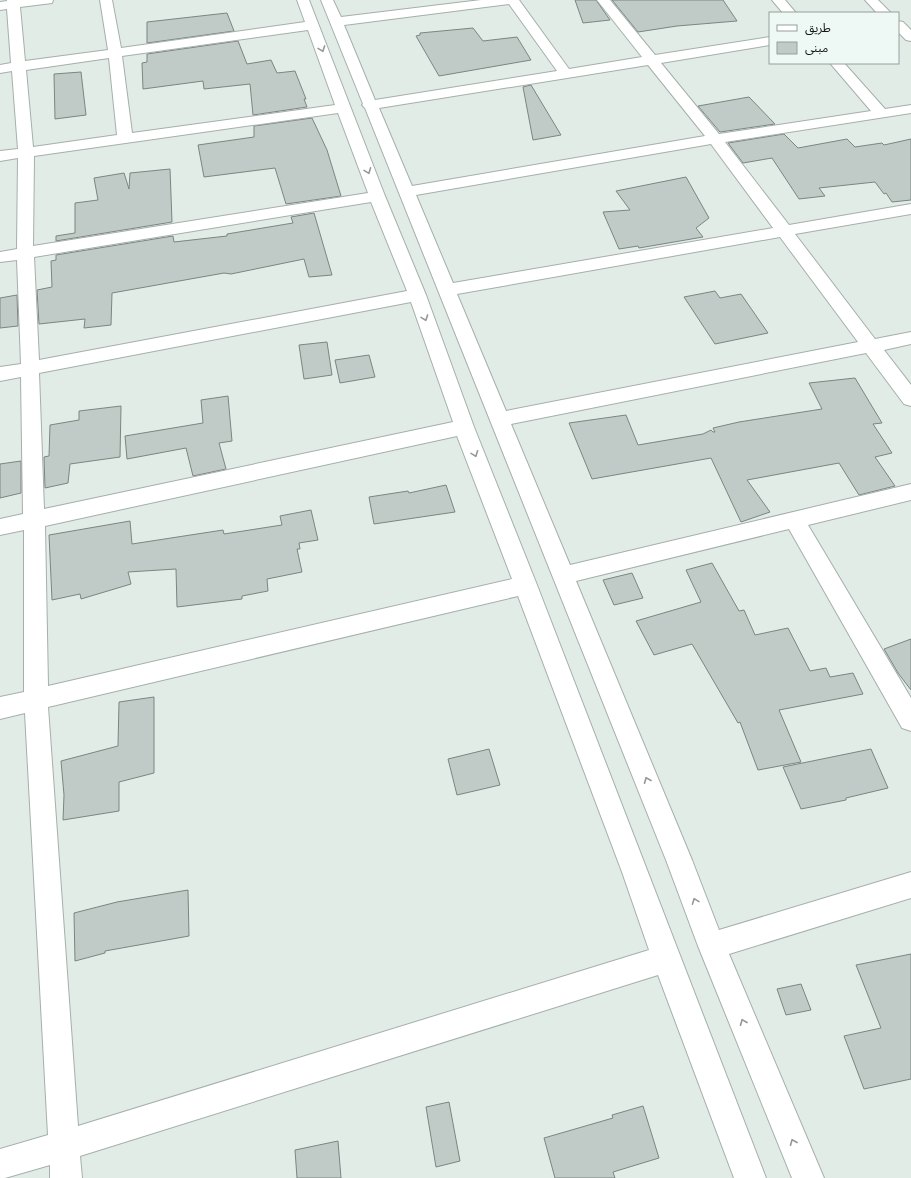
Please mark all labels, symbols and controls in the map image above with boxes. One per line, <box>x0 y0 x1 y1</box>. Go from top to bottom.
legend <box>769 12 899 64</box>
text: طريق <box>805 20 831 36</box>
text: مبنى <box>805 40 828 56</box>
one-way arrow <box>318 46 326 53</box>
one-way arrow <box>363 167 371 174</box>
one-way arrow <box>421 315 429 322</box>
one-way arrow <box>470 450 478 457</box>
one-way arrow <box>643 777 651 784</box>
one-way arrow <box>691 898 699 905</box>
one-way arrow <box>740 1018 748 1026</box>
one-way arrow <box>790 1138 798 1146</box>

